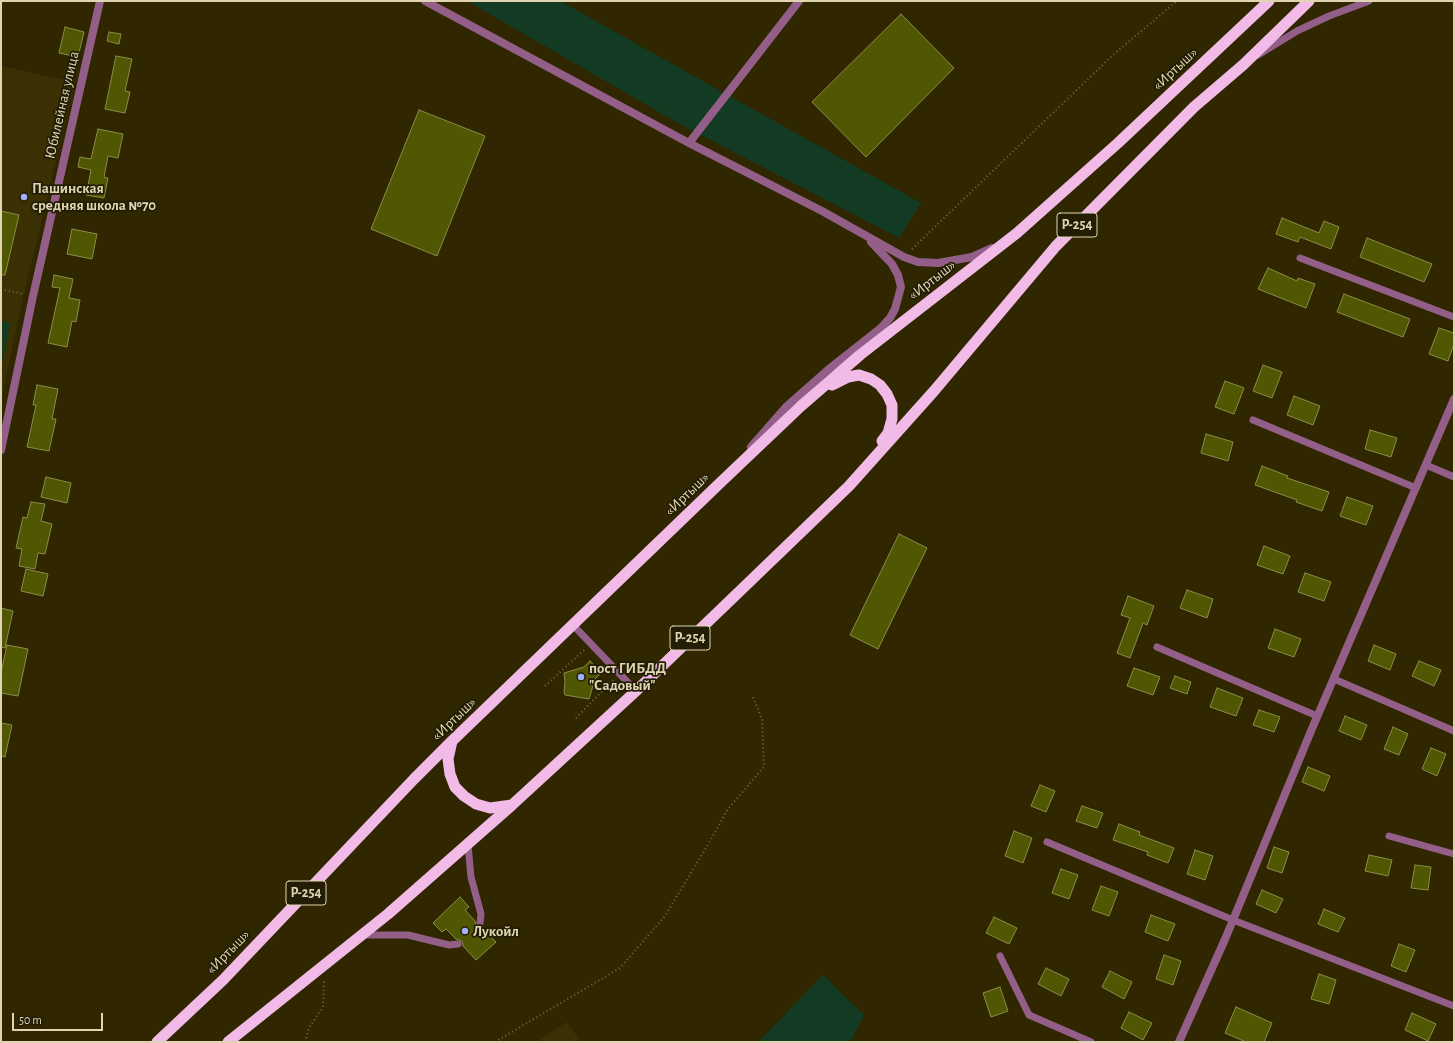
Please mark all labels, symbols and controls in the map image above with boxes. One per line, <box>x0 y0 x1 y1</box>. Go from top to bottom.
street label: «Иртыш» <box>1149 44 1201 94</box>
street label: Юбилейная улица <box>41 49 83 161</box>
place label: Пашинская средняя школа №70 <box>32 179 156 214</box>
marker: Пашинская средняя школа №70 <box>19 192 29 202</box>
road number: Р-254 <box>1057 213 1097 237</box>
street label: «Иртыш» <box>905 256 959 304</box>
street label: «Иртыш» <box>661 468 713 520</box>
road number: Р-254 <box>670 626 710 650</box>
place label: пост ГИБДД "Садовый" <box>589 659 666 694</box>
marker: пост ГИБДД "Садовый" <box>576 672 586 682</box>
street label: «Иртыш» <box>428 693 480 745</box>
road number: Р-254 <box>286 881 326 905</box>
place label: Лукойл <box>473 922 519 940</box>
street label: «Иртыш» <box>202 926 254 978</box>
marker: Лукойл <box>460 926 470 936</box>
scale bar <box>14 1005 105 1031</box>
text: 50 m <box>19 1014 42 1026</box>

